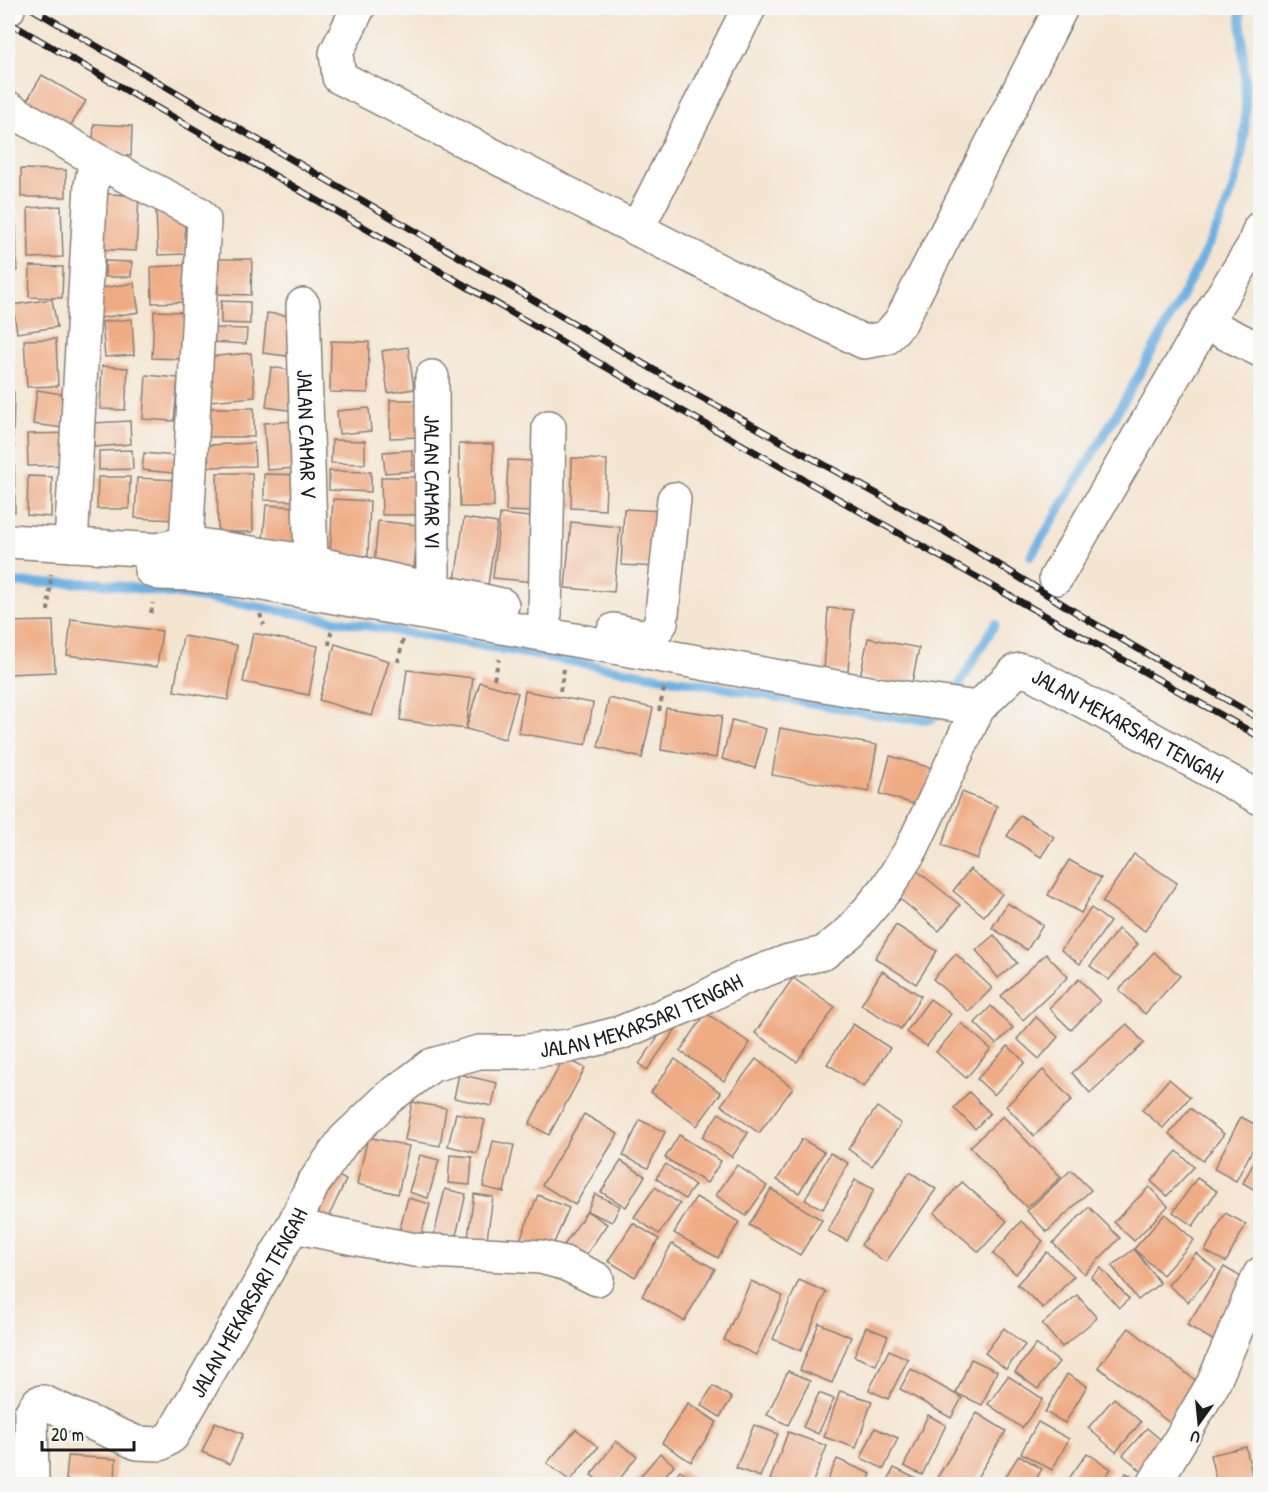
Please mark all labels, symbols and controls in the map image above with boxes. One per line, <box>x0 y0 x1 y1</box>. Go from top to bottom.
street label: JALAN CAMAR V <box>290 369 324 499</box>
street label: JALAN CAMAR VI <box>417 415 448 549</box>
street label: JALAN MEKARSARI TENGAH <box>1027 661 1229 790</box>
street label: JALAN MEKARSARI TENGAH <box>538 966 748 1064</box>
street label: JALAN MEKARSARI TENGAH <box>182 1203 314 1403</box>
north arrow <box>1169 1393 1229 1453</box>
scale bar <box>42 1414 134 1452</box>
text: 20 m <box>51 1422 84 1447</box>
text: U <box>1188 1426 1202 1449</box>

